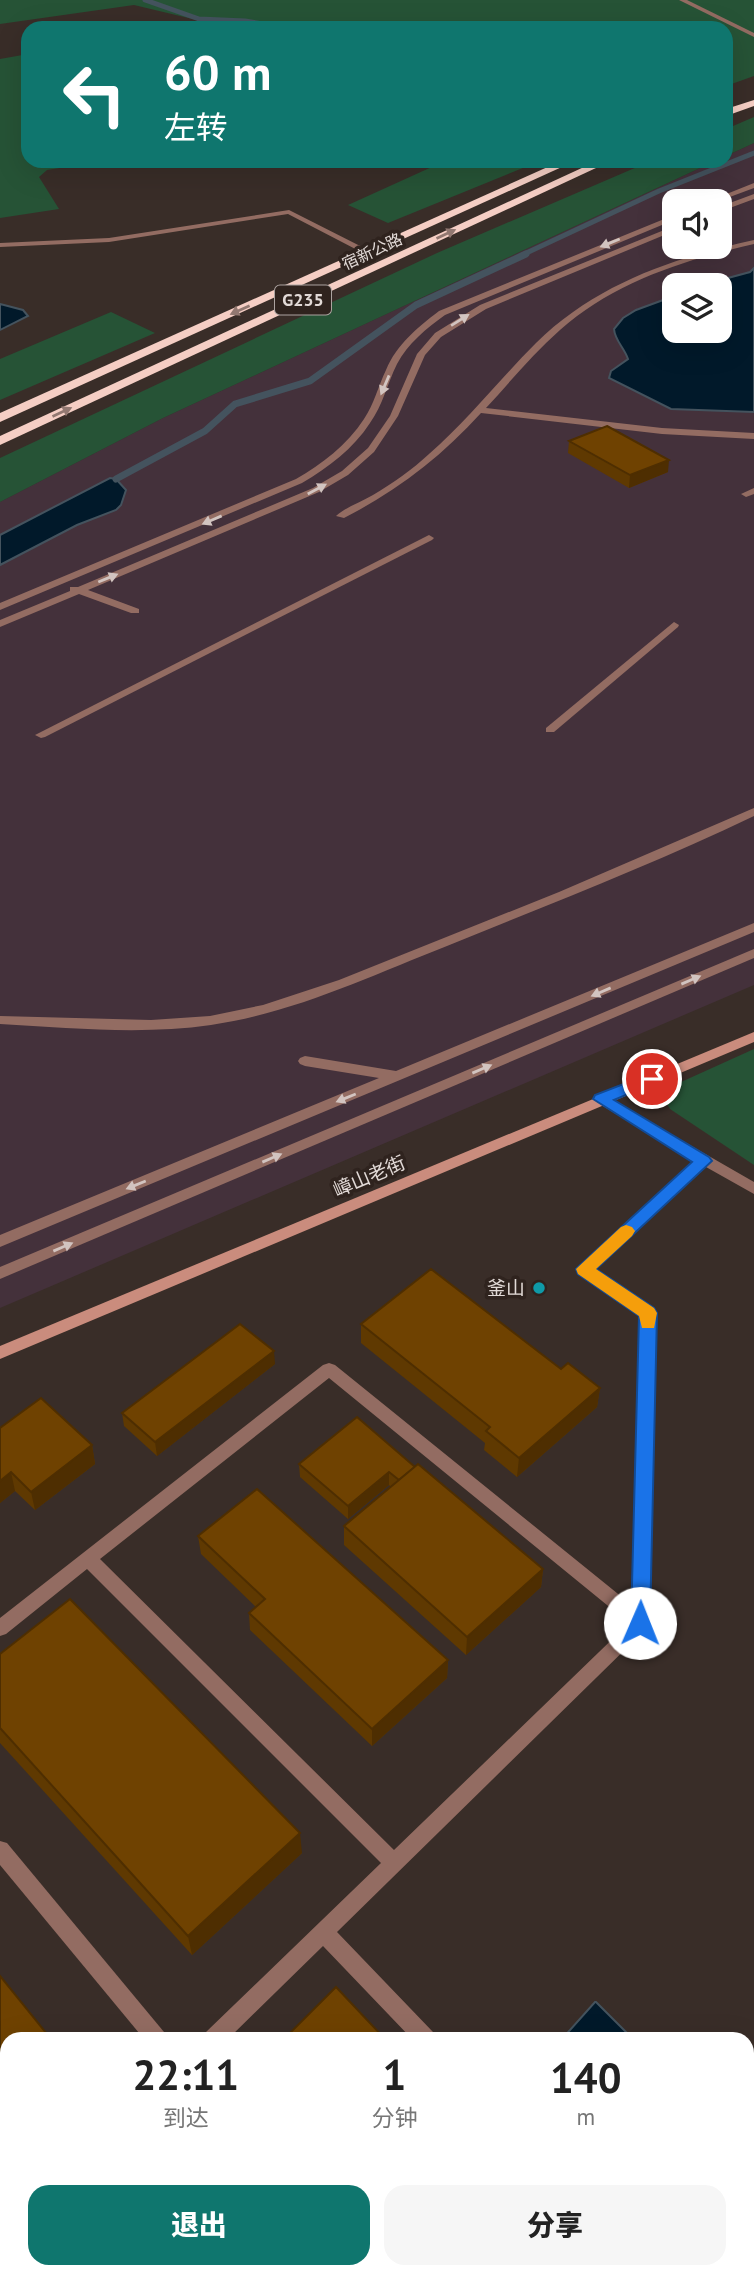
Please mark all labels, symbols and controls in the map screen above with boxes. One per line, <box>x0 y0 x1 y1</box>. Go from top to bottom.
text: 60 m <box>164 40 271 104</box>
icon: left <box>49 49 140 140</box>
text: 左转 <box>164 106 228 148</box>
map controls <box>662 189 732 343</box>
button: sound <box>662 189 732 259</box>
street label: 宿新公路 <box>339 228 405 274</box>
one-way arrow <box>436 228 456 240</box>
one-way arrow <box>600 237 621 248</box>
button: layers <box>662 273 732 343</box>
road number: G235 <box>275 286 331 314</box>
one-way arrow <box>229 305 250 316</box>
one-way arrow <box>450 314 469 327</box>
one-way arrow <box>379 375 391 395</box>
one-way arrow <box>52 407 72 418</box>
one-way arrow <box>307 483 327 495</box>
one-way arrow <box>201 514 222 525</box>
one-way arrow <box>97 573 118 584</box>
one-way arrow <box>681 974 701 986</box>
one-way arrow <box>590 986 611 997</box>
pin <box>622 1049 682 1109</box>
icon: arrive <box>633 1060 671 1098</box>
one-way arrow <box>471 1063 492 1074</box>
one-way arrow <box>335 1093 356 1104</box>
street label: 嶂山老街 <box>329 1150 409 1202</box>
one-way arrow <box>262 1152 283 1163</box>
one-way arrow <box>125 1180 146 1191</box>
one-way arrow <box>53 1241 73 1253</box>
place label: 釜山 <box>487 1276 525 1300</box>
marker: 釜山 <box>531 1280 547 1296</box>
position arrow <box>603 1586 677 1660</box>
text: 22:11 <box>132 2047 239 2102</box>
text: 1 <box>383 2047 406 2102</box>
text: 140 <box>550 2050 621 2105</box>
text: m <box>576 2102 595 2131</box>
text: 到达 <box>163 2103 209 2132</box>
text: 分钟 <box>372 2103 418 2132</box>
button: 退出 <box>28 2185 370 2265</box>
button: 分享 <box>384 2185 726 2265</box>

